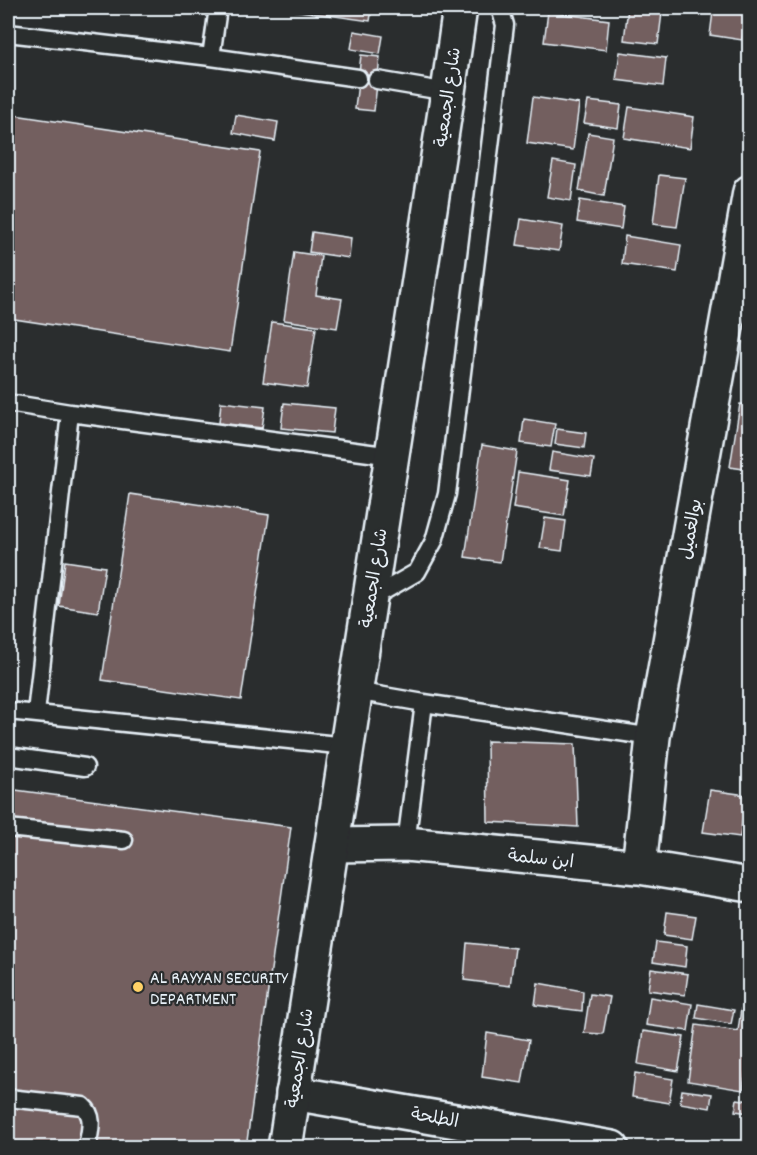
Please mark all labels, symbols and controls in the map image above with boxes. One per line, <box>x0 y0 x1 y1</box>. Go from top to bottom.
street label: شارع الجمعية <box>430 46 469 149</box>
street label: بوالغميل <box>675 497 710 562</box>
street label: شارع الجمعية <box>355 527 396 630</box>
street label: ابن سلمة <box>507 845 575 876</box>
place label: AL RAYYAN SECURITY DEPARTMENT <box>150 967 289 1013</box>
marker: AL RAYYAN SECURITY DEPARTMENT <box>131 980 145 994</box>
street label: شارع الجمعية <box>281 1007 322 1110</box>
street label: الطلحة <box>409 1103 460 1136</box>

